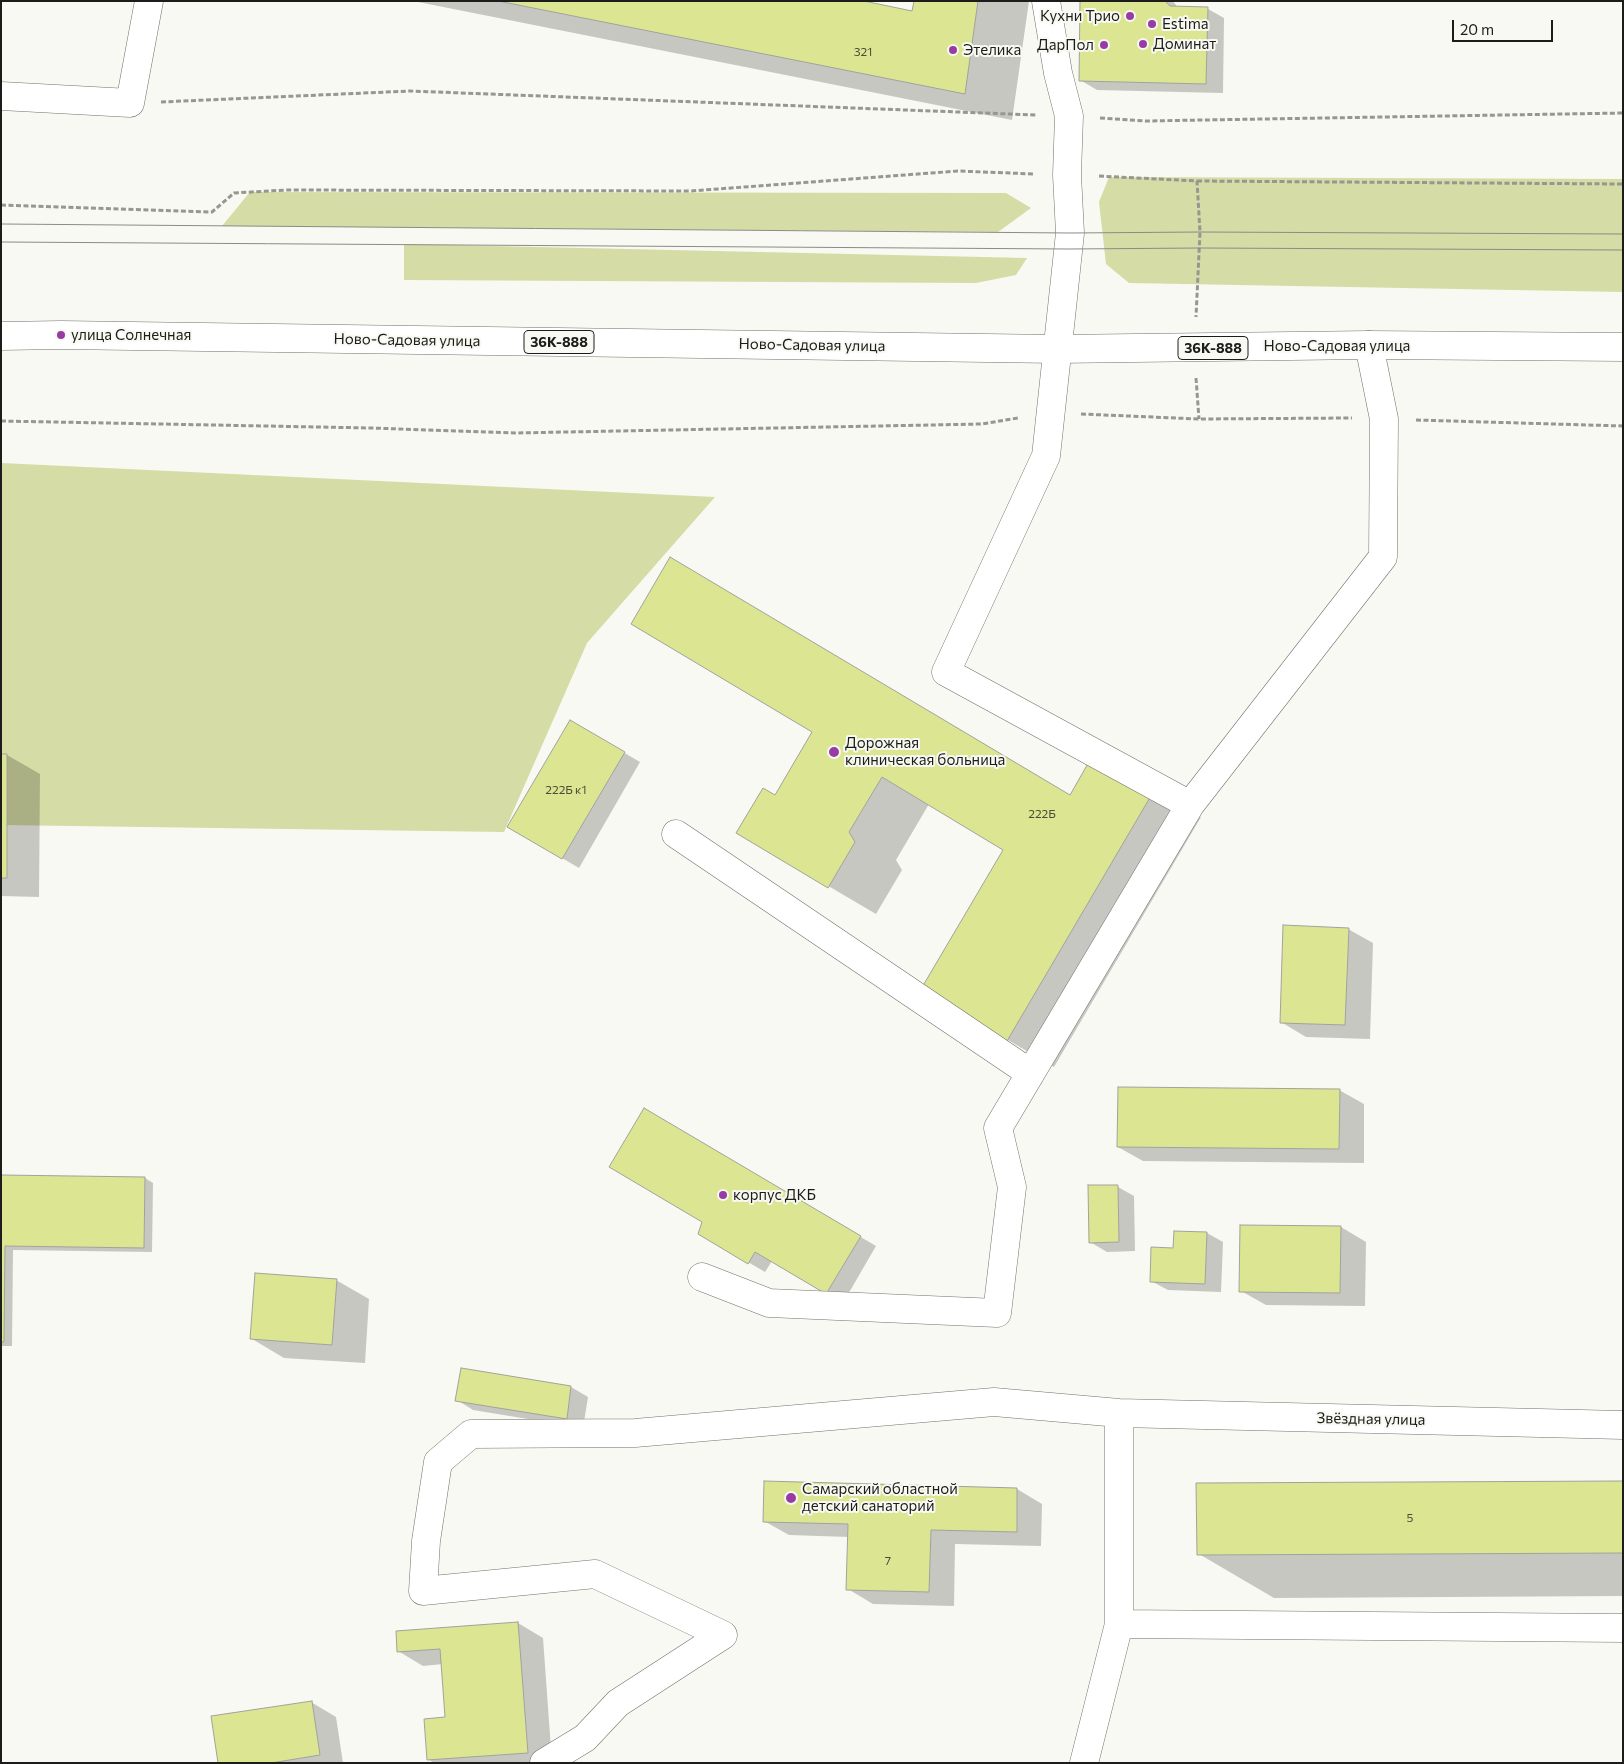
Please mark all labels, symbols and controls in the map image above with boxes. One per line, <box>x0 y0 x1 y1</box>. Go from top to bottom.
place label: Кухни Трио <box>1040 7 1120 25</box>
marker: Кухни Трио <box>1124 10 1136 22</box>
scale bar <box>1454 10 1555 42</box>
place label: Estima <box>1162 15 1209 33</box>
marker: Estima <box>1146 18 1158 30</box>
text: 20 m <box>1460 20 1494 38</box>
place label: Доминат <box>1153 35 1216 53</box>
place label: ДарПол <box>1037 36 1094 54</box>
marker: Доминат <box>1137 38 1149 50</box>
marker: ДарПол <box>1098 39 1110 51</box>
place label: Этелика <box>963 41 1021 59</box>
marker: Этелика <box>947 44 959 56</box>
house number: 321 <box>854 45 872 59</box>
place label: улица Солнечная <box>71 326 191 344</box>
marker: улица Солнечная <box>55 329 67 341</box>
street label: Ново-Садовая улица <box>333 330 481 350</box>
road number: 36К-888 <box>524 331 594 354</box>
street label: Ново-Садовая улица <box>738 335 886 355</box>
road number: 36К-888 <box>1178 336 1248 359</box>
street label: Ново-Садовая улица <box>1264 337 1410 355</box>
place label: Дорожная клиническая больница <box>845 734 1005 769</box>
marker: Дорожная клиническая больница <box>827 745 841 759</box>
house number: 222Б к1 <box>545 783 587 797</box>
house number: 222Б <box>1028 807 1056 821</box>
place label: корпус ДКБ <box>733 1186 816 1204</box>
marker: корпус ДКБ <box>717 1189 729 1201</box>
street label: Звёздная улица <box>1317 1409 1425 1429</box>
place label: Самарский областной детский санаторий <box>802 1480 958 1515</box>
marker: Самарский областной детский санаторий <box>784 1491 798 1505</box>
house number: 5 <box>1407 1511 1413 1525</box>
house number: 7 <box>885 1554 891 1568</box>

